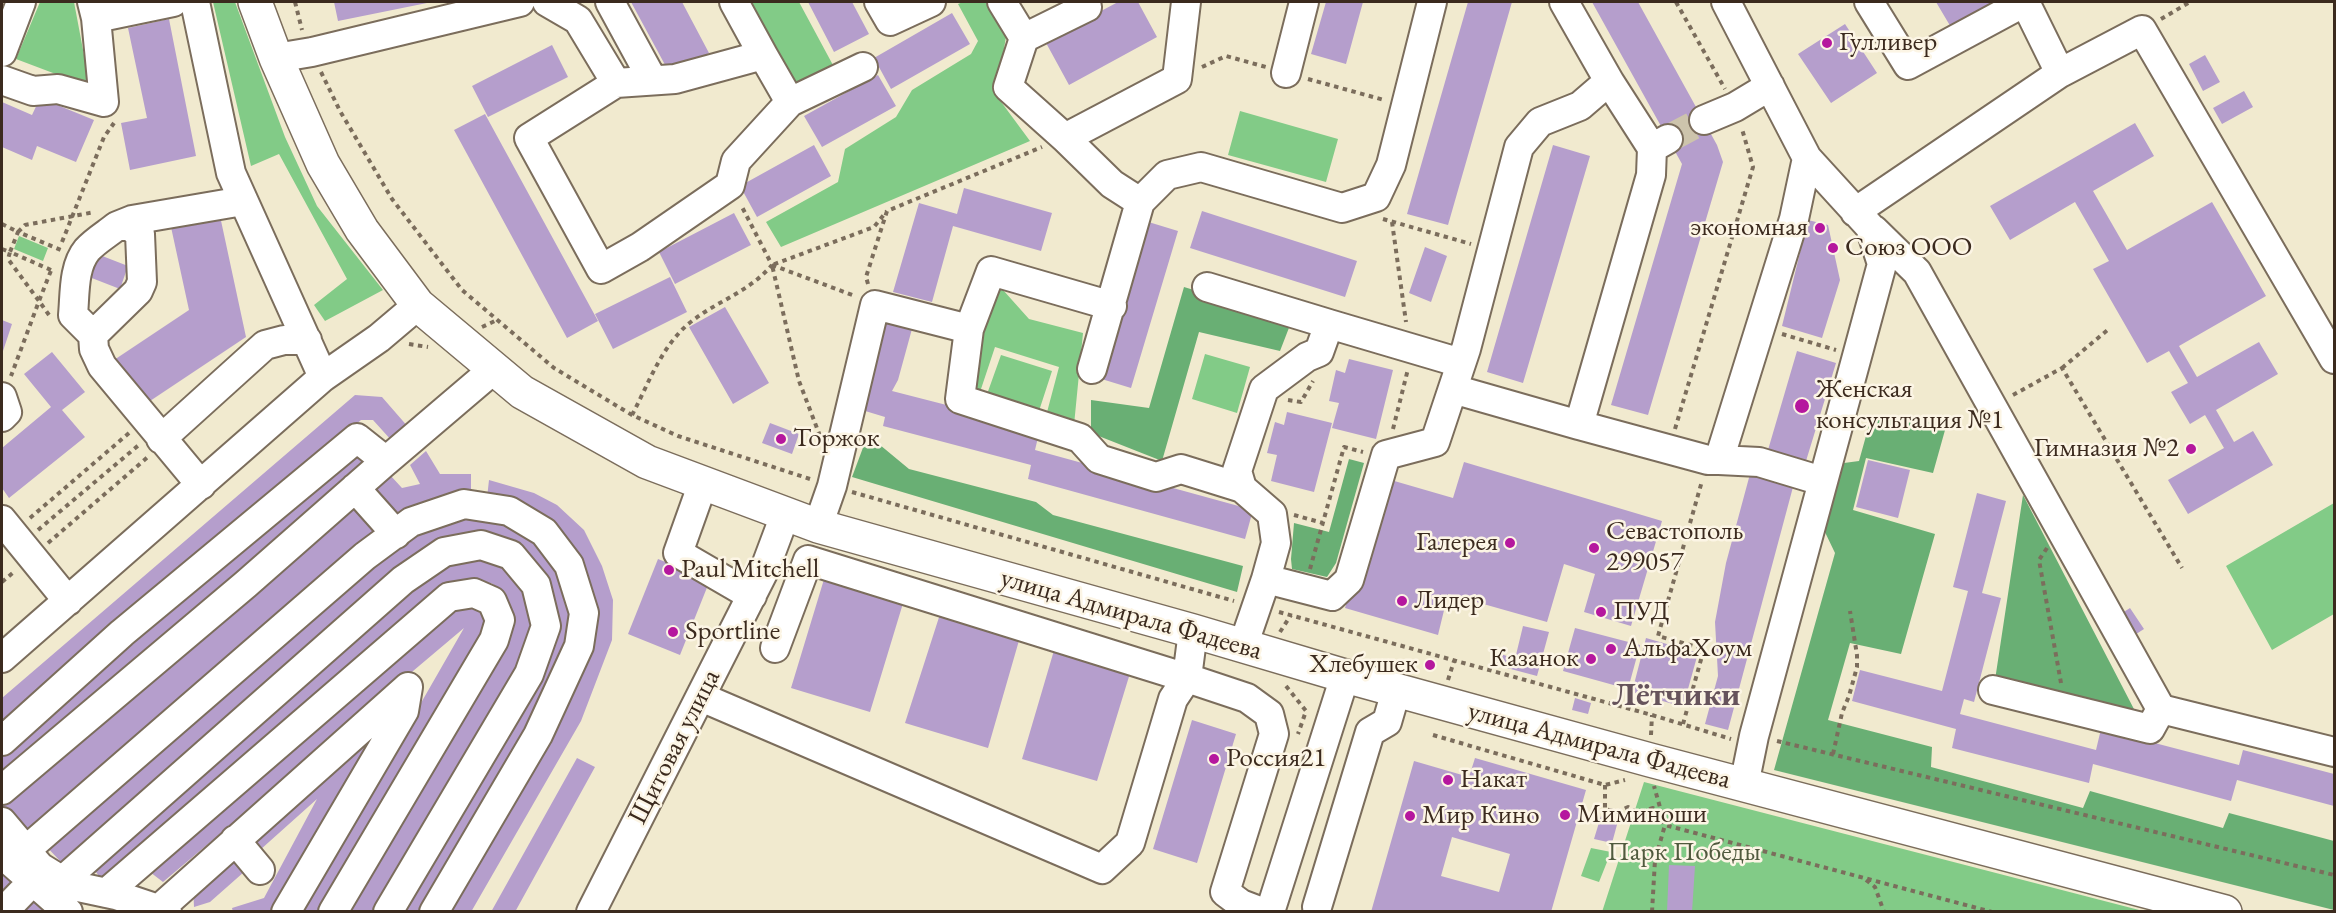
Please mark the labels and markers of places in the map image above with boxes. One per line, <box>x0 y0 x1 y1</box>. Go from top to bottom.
place label: Гулливер <box>1839 27 1937 59</box>
marker: Гулливер <box>1820 36 1834 50</box>
place label: экономная <box>1690 212 1808 244</box>
marker: экономная <box>1813 221 1827 235</box>
place label: Союз ООО <box>1845 232 1972 264</box>
marker: Союз ООО <box>1826 241 1840 255</box>
place label: Женская консультация №1 <box>1816 374 2004 437</box>
marker: Женская консультация №1 <box>1793 397 1811 415</box>
place label: Торжок <box>793 423 880 455</box>
marker: Торжок <box>774 432 788 446</box>
place label: Гимназия №2 <box>2034 433 2179 465</box>
marker: Гимназия №2 <box>2184 442 2198 456</box>
place label: Севастополь 299057 <box>1606 516 1744 579</box>
place label: Галерея <box>1416 527 1498 559</box>
marker: Галерея <box>1503 536 1517 550</box>
marker: Севастополь 299057 <box>1587 541 1601 555</box>
place label: Paul Mitchell <box>681 554 819 586</box>
marker: Paul Mitchell <box>662 563 676 577</box>
place label: Лидер <box>1414 585 1484 617</box>
marker: Лидер <box>1395 594 1409 608</box>
place label: ПУД <box>1613 596 1670 628</box>
marker: ПУД <box>1594 605 1608 619</box>
place label: Sportline <box>685 616 780 648</box>
marker: Sportline <box>666 625 680 639</box>
place label: АльфаХоум <box>1623 633 1752 665</box>
marker: АльфаХоум <box>1604 642 1618 656</box>
place label: Казанок <box>1489 643 1579 675</box>
place label: Хлебушек <box>1309 649 1418 681</box>
marker: Казанок <box>1584 652 1598 666</box>
marker: Хлебушек <box>1423 658 1437 672</box>
place label: Россия21 <box>1226 743 1326 775</box>
marker: Россия21 <box>1207 752 1221 766</box>
place label: Накат <box>1460 764 1527 796</box>
marker: Накат <box>1441 773 1455 787</box>
place label: Миминоши <box>1577 799 1707 831</box>
place label: Мир Кино <box>1422 800 1540 832</box>
marker: Миминоши <box>1558 808 1572 822</box>
marker: Мир Кино <box>1403 809 1417 823</box>

